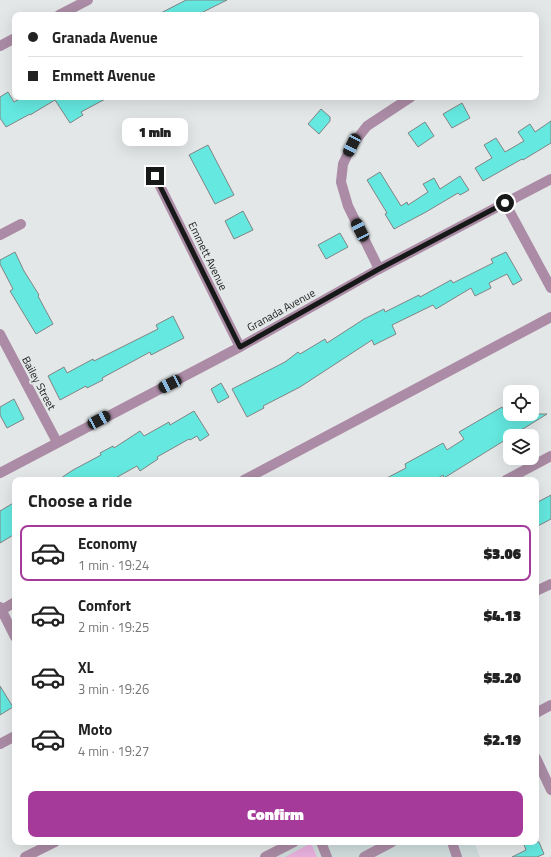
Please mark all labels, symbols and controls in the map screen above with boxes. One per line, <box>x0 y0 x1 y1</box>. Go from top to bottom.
text: Granada Avenue <box>52 26 158 49</box>
text: Emmett Avenue <box>52 64 155 87</box>
callout: 1 min <box>122 118 188 146</box>
text: 1 min <box>139 122 171 142</box>
car <box>341 132 363 158</box>
route end <box>146 167 164 185</box>
route start <box>496 194 514 212</box>
car <box>349 217 371 243</box>
street label: Emmett Avenue <box>184 219 232 293</box>
street label: Granada Avenue <box>244 284 318 335</box>
street label: Bailey Street <box>18 353 60 413</box>
car <box>157 373 183 395</box>
map controls <box>503 385 539 465</box>
button: locate <box>503 385 539 421</box>
car <box>86 409 112 431</box>
button: layers <box>503 429 539 465</box>
text: Choose a ride <box>28 487 132 514</box>
text: Economy <box>78 532 137 555</box>
icon: car <box>30 535 66 571</box>
text: $3.06 <box>484 542 521 565</box>
text: 1 min · 19:24 <box>78 555 149 575</box>
text: Comfort <box>78 594 131 617</box>
icon: car <box>30 597 66 633</box>
text: $4.13 <box>484 604 521 627</box>
text: 2 min · 19:25 <box>78 617 149 637</box>
text: XL <box>78 656 94 679</box>
icon: car <box>30 659 66 695</box>
text: $5.20 <box>484 666 521 689</box>
text: 3 min · 19:26 <box>78 679 149 699</box>
text: Moto <box>78 718 112 741</box>
icon: car <box>30 721 66 757</box>
text: $2.19 <box>484 728 521 751</box>
text: 4 min · 19:27 <box>78 741 149 761</box>
button: Confirm <box>28 791 523 837</box>

